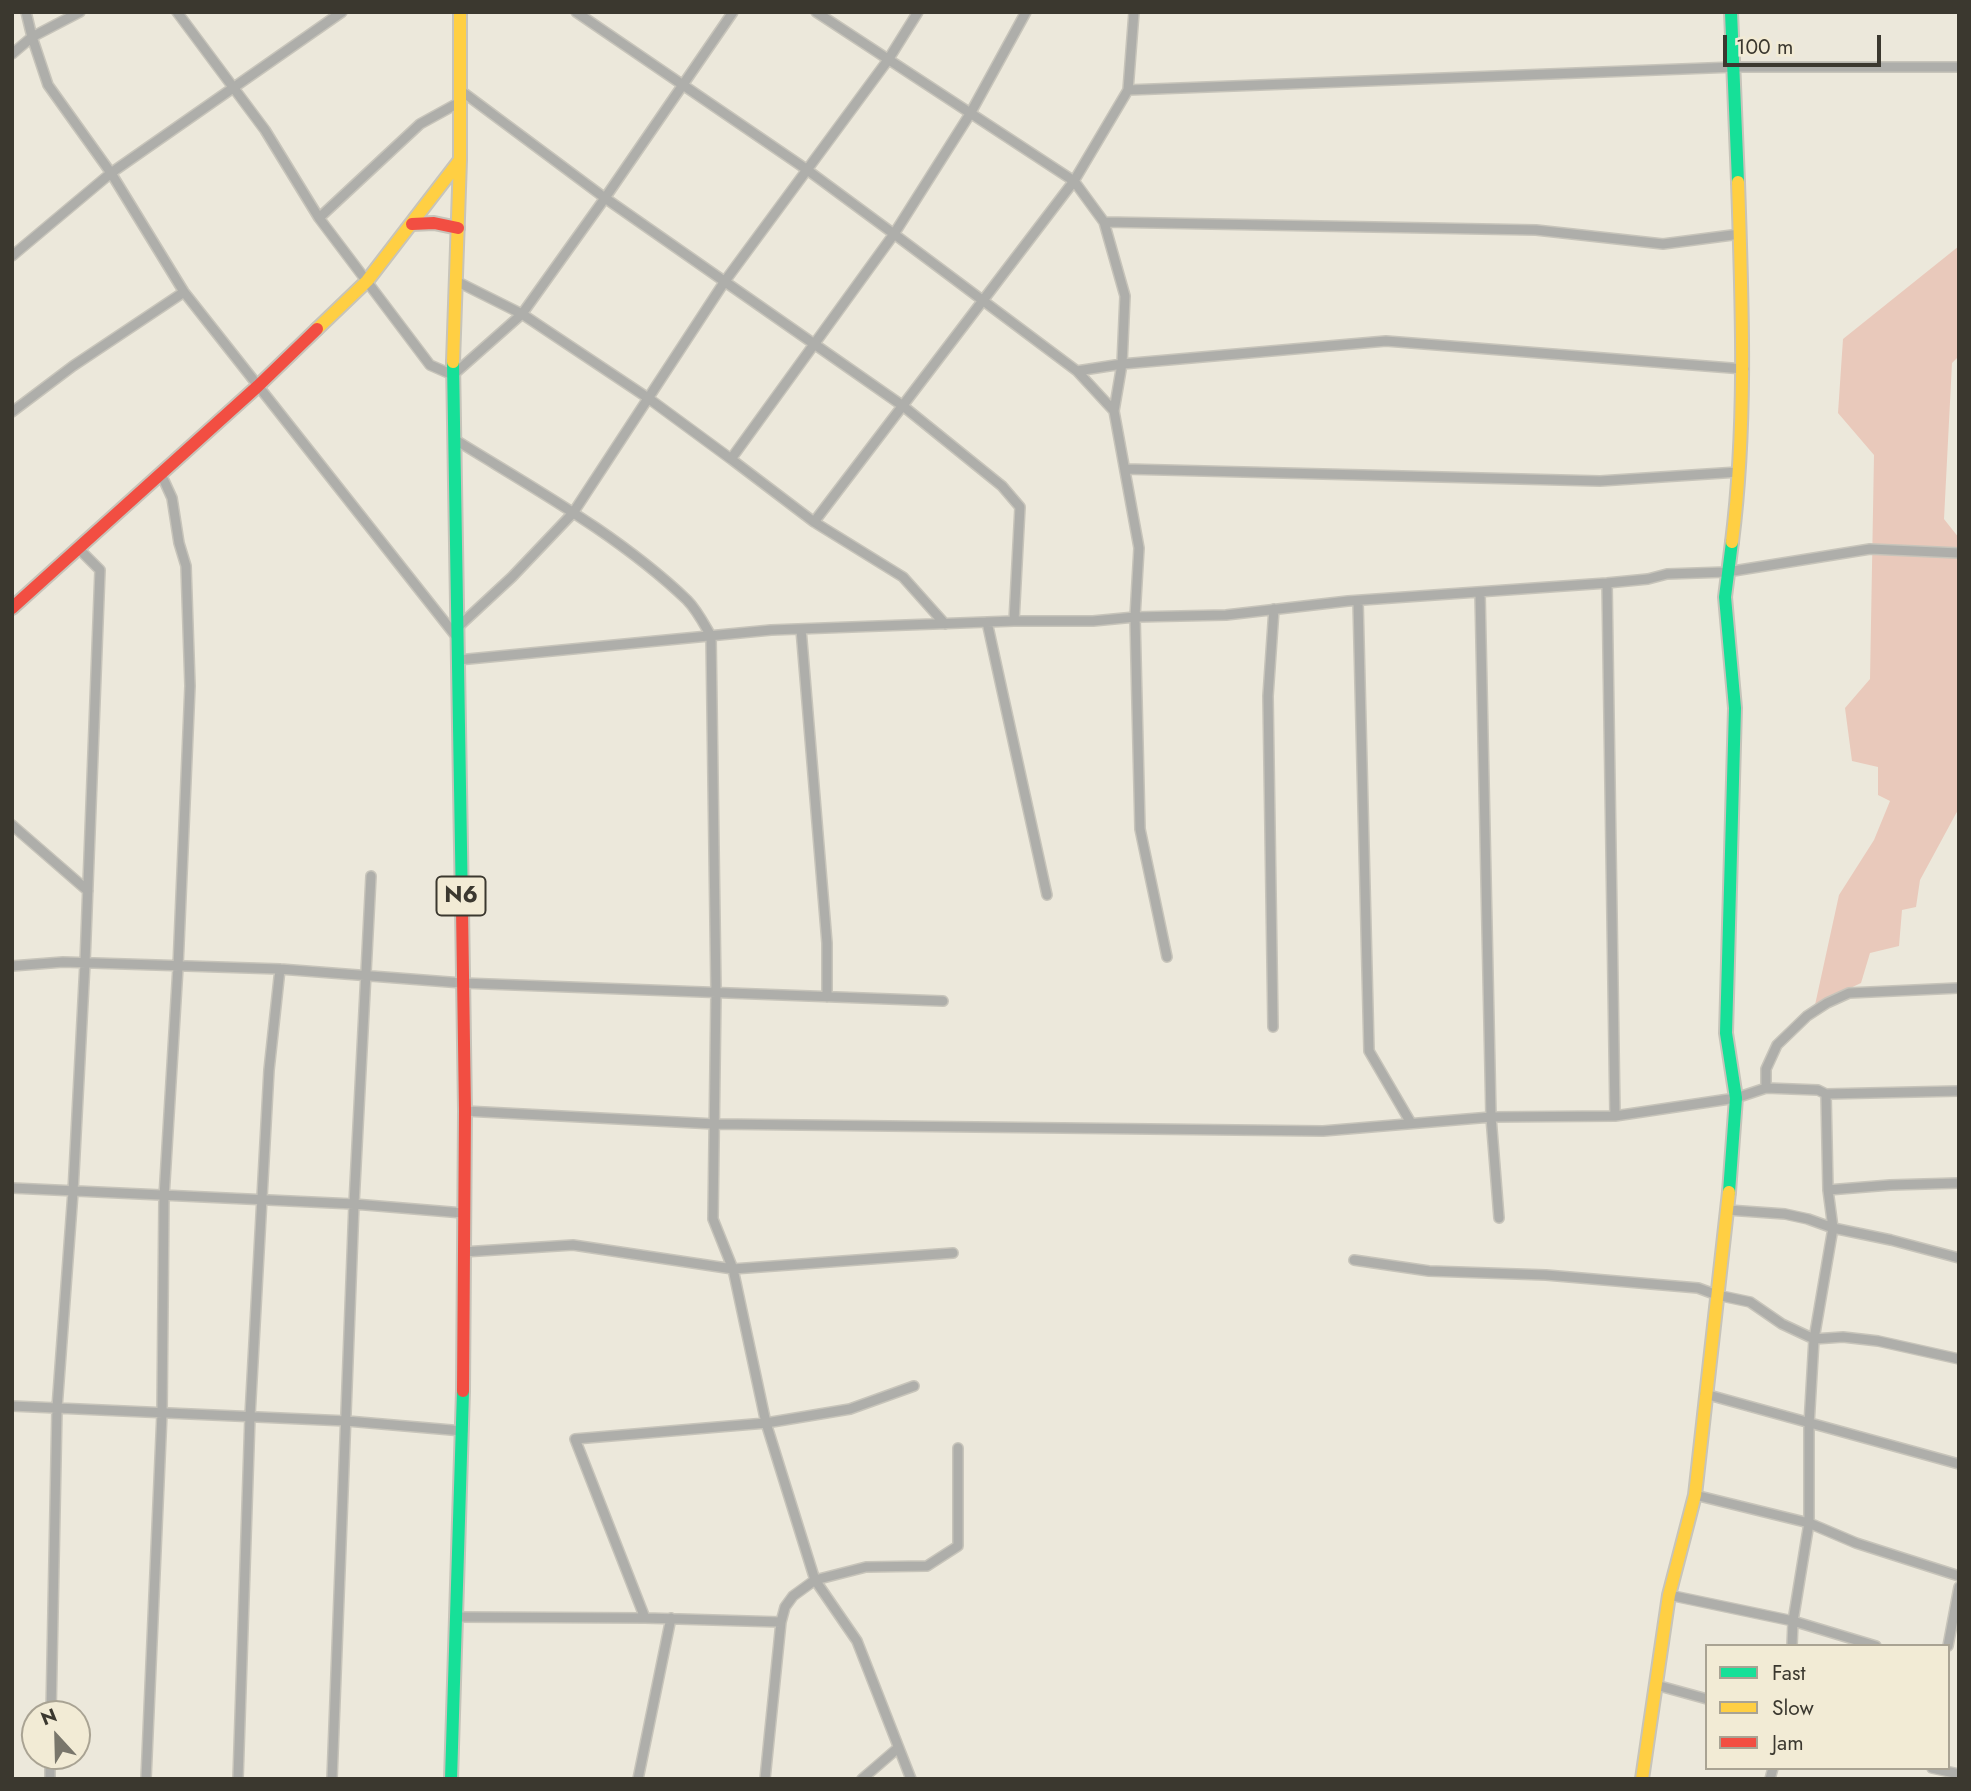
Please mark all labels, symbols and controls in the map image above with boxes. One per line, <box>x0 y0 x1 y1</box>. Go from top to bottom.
scale bar <box>1726 21 1884 65</box>
text: 100 m <box>1736 32 1793 62</box>
road number: N6 <box>436 876 486 916</box>
legend <box>1705 1644 1950 1770</box>
text: Fast <box>1772 1658 1805 1688</box>
text: Slow <box>1772 1693 1814 1723</box>
north arrow <box>21 1700 91 1770</box>
text: N <box>37 1702 61 1732</box>
text: Jam <box>1772 1728 1804 1758</box>

